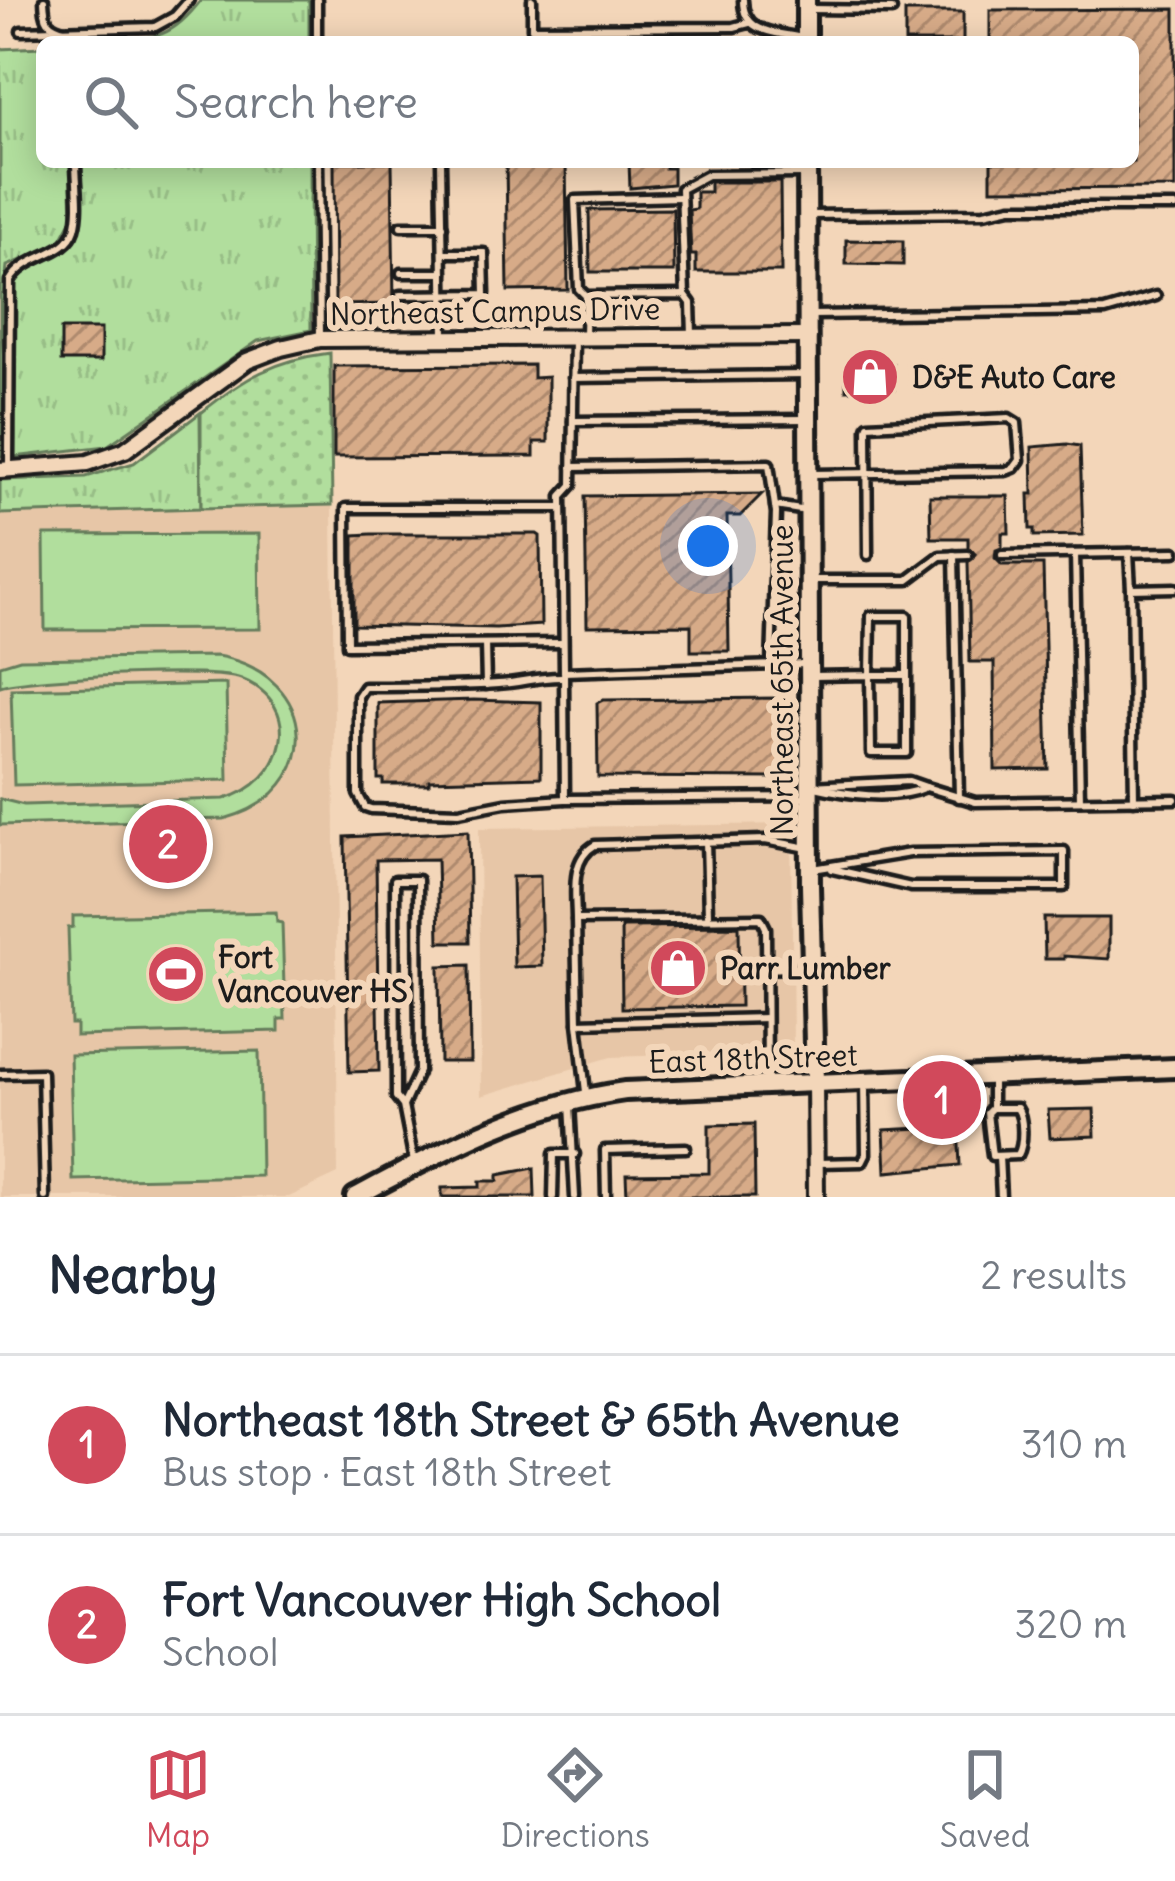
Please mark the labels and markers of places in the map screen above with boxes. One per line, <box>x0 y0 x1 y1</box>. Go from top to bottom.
shop icon: D&E Auto Care <box>839 346 901 408</box>
place label: D&E Auto Care <box>912 358 1116 396</box>
pin: 2 <box>129 799 207 889</box>
shop icon: Parr Lumber <box>647 937 709 999</box>
place label: Fort Vancouver HS <box>218 938 408 1010</box>
sports icon: Fort Vancouver HS <box>145 943 207 1005</box>
place label: Parr Lumber <box>720 949 892 987</box>
pin: 1 <box>903 1055 981 1145</box>

